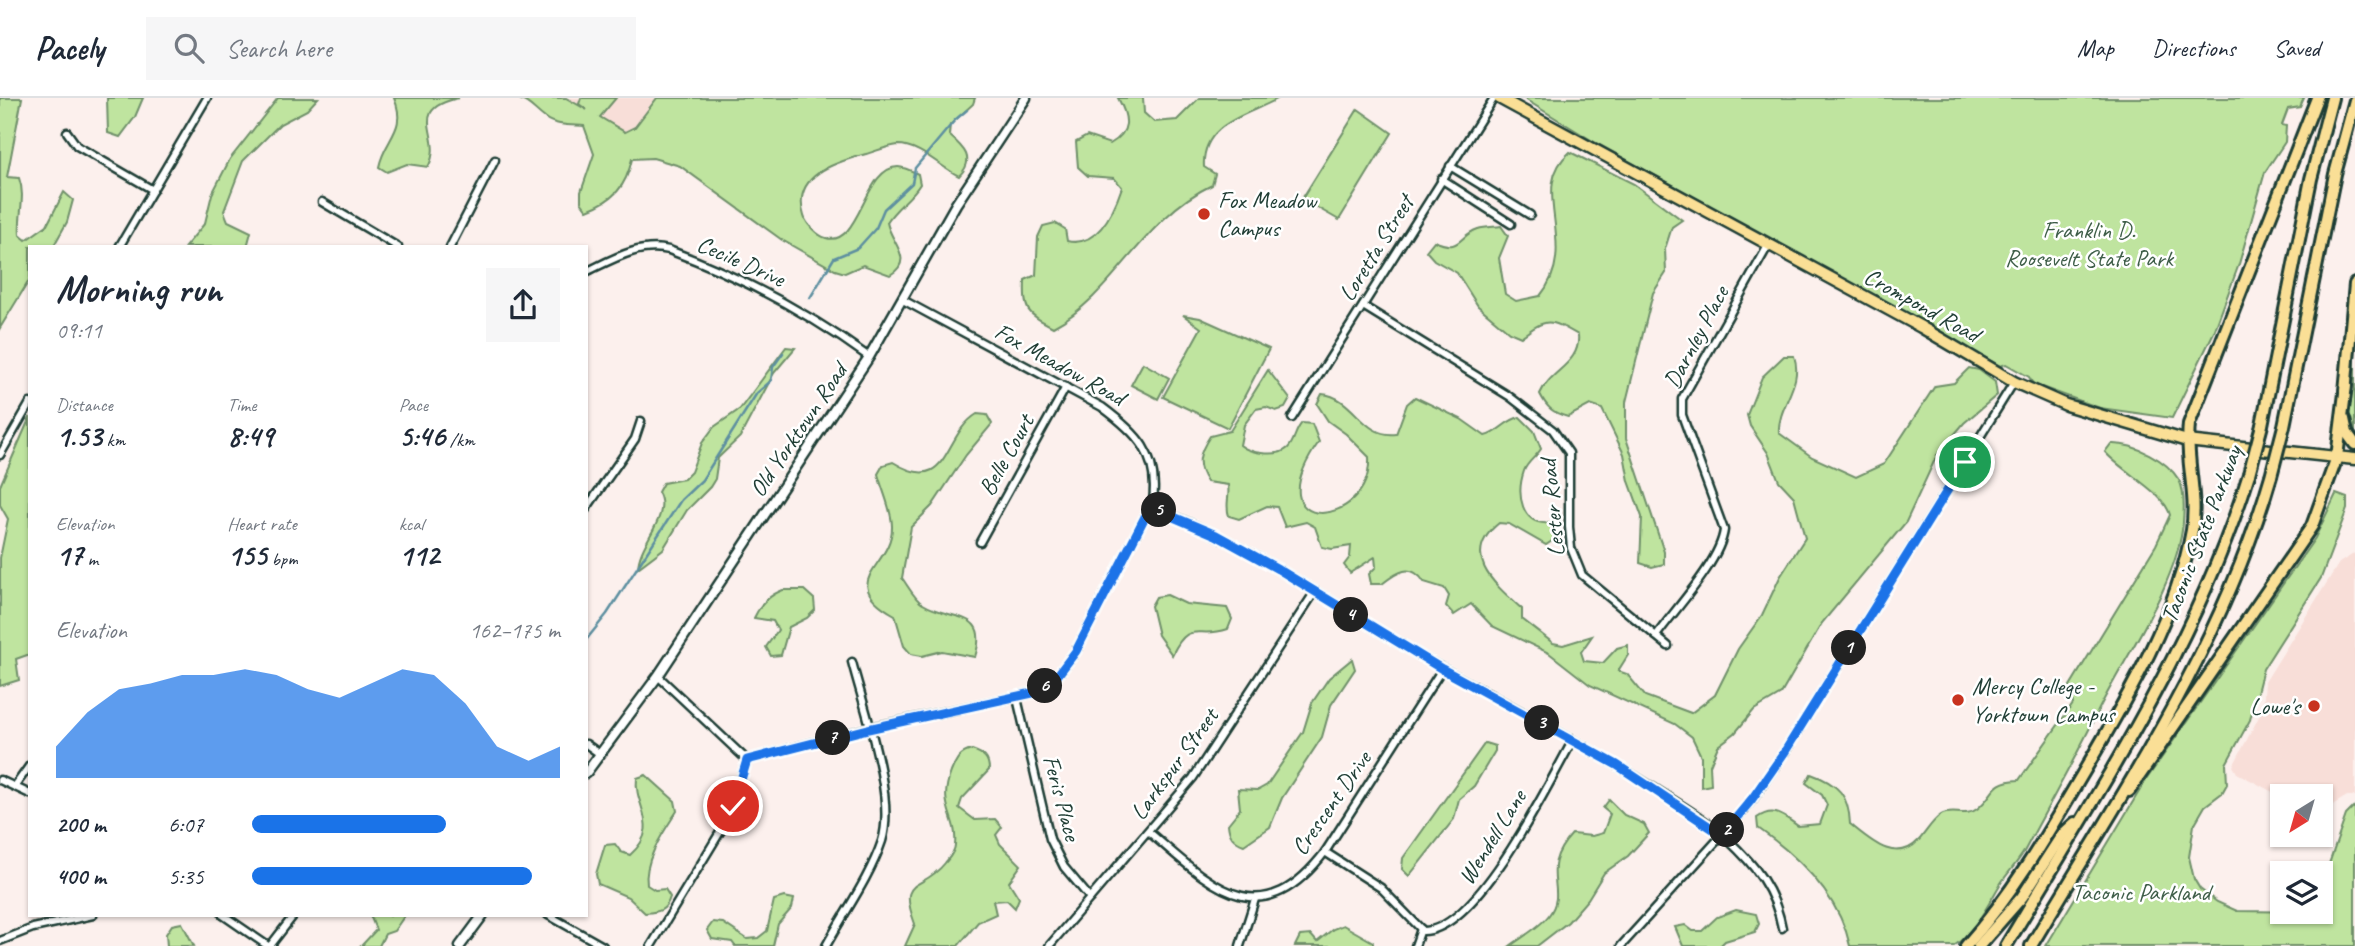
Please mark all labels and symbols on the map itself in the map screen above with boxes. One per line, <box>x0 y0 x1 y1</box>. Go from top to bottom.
place label: Fox Meadow Campus <box>1218 185 1318 243</box>
street label: Loretta Street <box>1332 187 1422 306</box>
marker: Fox Meadow Campus <box>1196 206 1212 222</box>
park label: Franklin D. Roosevelt State Park <box>2005 215 2175 273</box>
street label: Cecile Drive <box>693 228 791 294</box>
street label: Crompond Road <box>1859 261 1988 351</box>
street label: Darnley Place <box>1657 279 1736 393</box>
street label: Fox Meadow Road <box>990 316 1134 414</box>
street label: Old Yorktown Road <box>742 355 856 503</box>
street label: Belle Court <box>972 408 1041 501</box>
pin <box>1935 432 1995 492</box>
street label: Taconic State Parkway <box>2154 440 2249 627</box>
street label: Lester Road <box>1533 455 1571 558</box>
pin: 5 <box>1142 492 1176 528</box>
pin: 4 <box>1334 598 1368 632</box>
pin: 1 <box>1832 630 1867 666</box>
pin: 6 <box>1028 668 1062 704</box>
place label: Mercy College - Yorktown Campus <box>1972 671 2116 729</box>
place label: Lowe's <box>2250 691 2303 721</box>
marker: Mercy College - Yorktown Campus <box>1950 692 1966 708</box>
marker: Lowe's <box>2306 698 2322 714</box>
street label: Larkspur Street <box>1124 701 1226 826</box>
pin: 3 <box>1524 706 1560 740</box>
pin: 7 <box>816 720 850 756</box>
street label: Crescent Drive <box>1284 743 1379 861</box>
street label: Feris Place <box>1036 752 1088 846</box>
pin <box>703 776 763 836</box>
street label: Wendell Lane <box>1451 782 1534 890</box>
north arrow <box>2270 784 2333 847</box>
pin: 2 <box>1710 812 1744 848</box>
park label: Taconic Parkland <box>2072 877 2214 907</box>

